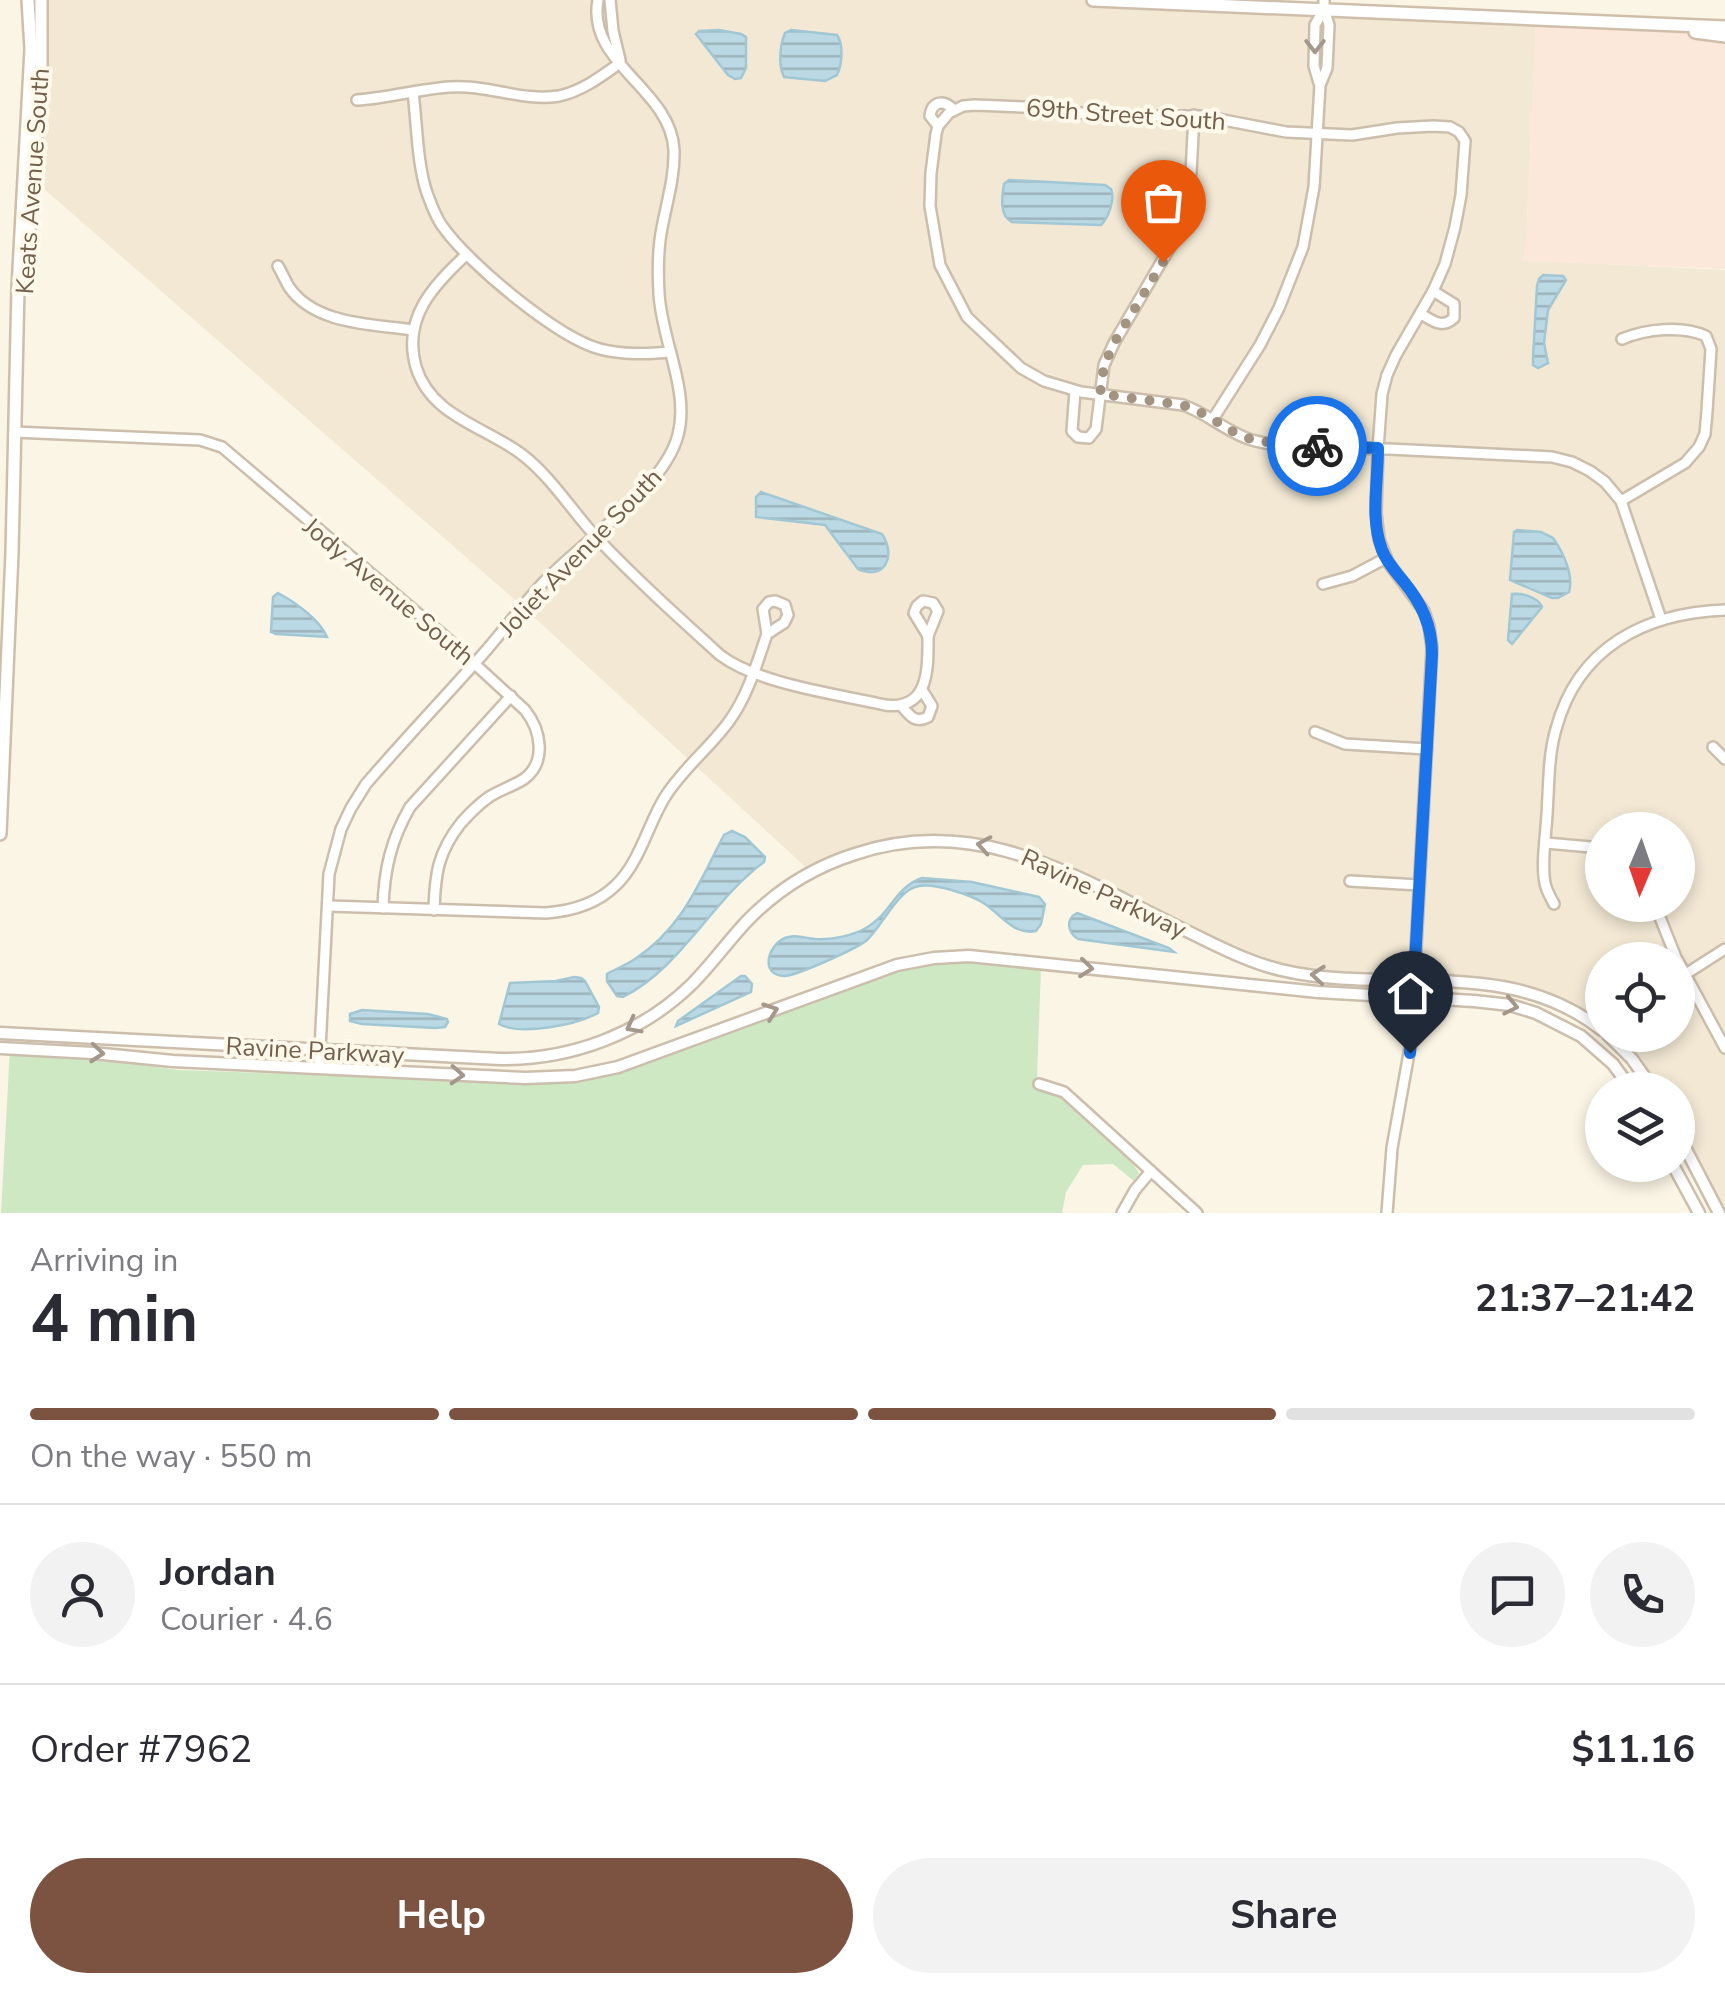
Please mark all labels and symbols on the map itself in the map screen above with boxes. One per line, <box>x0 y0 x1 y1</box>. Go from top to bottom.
one-way arrow <box>1304 39 1325 55</box>
street label: Keats Avenue South <box>8 67 58 295</box>
street label: 69th Street South <box>1025 91 1227 139</box>
pin <box>1121 160 1206 263</box>
courier <box>1267 396 1367 496</box>
street label: Joliet Avenue South <box>491 461 670 645</box>
street label: Jody Avenue South <box>295 509 481 673</box>
north arrow <box>1585 812 1695 922</box>
one-way arrow <box>976 835 992 856</box>
street label: Ravine Parkway <box>1015 841 1192 947</box>
pin <box>1368 951 1453 1054</box>
one-way arrow <box>1079 957 1095 978</box>
one-way arrow <box>1309 965 1325 986</box>
one-way arrow <box>1502 995 1519 1016</box>
one-way arrow <box>761 1002 778 1023</box>
one-way arrow <box>626 1014 644 1034</box>
street label: Ravine Parkway <box>225 1029 405 1073</box>
one-way arrow <box>90 1042 106 1064</box>
one-way arrow <box>449 1064 465 1085</box>

